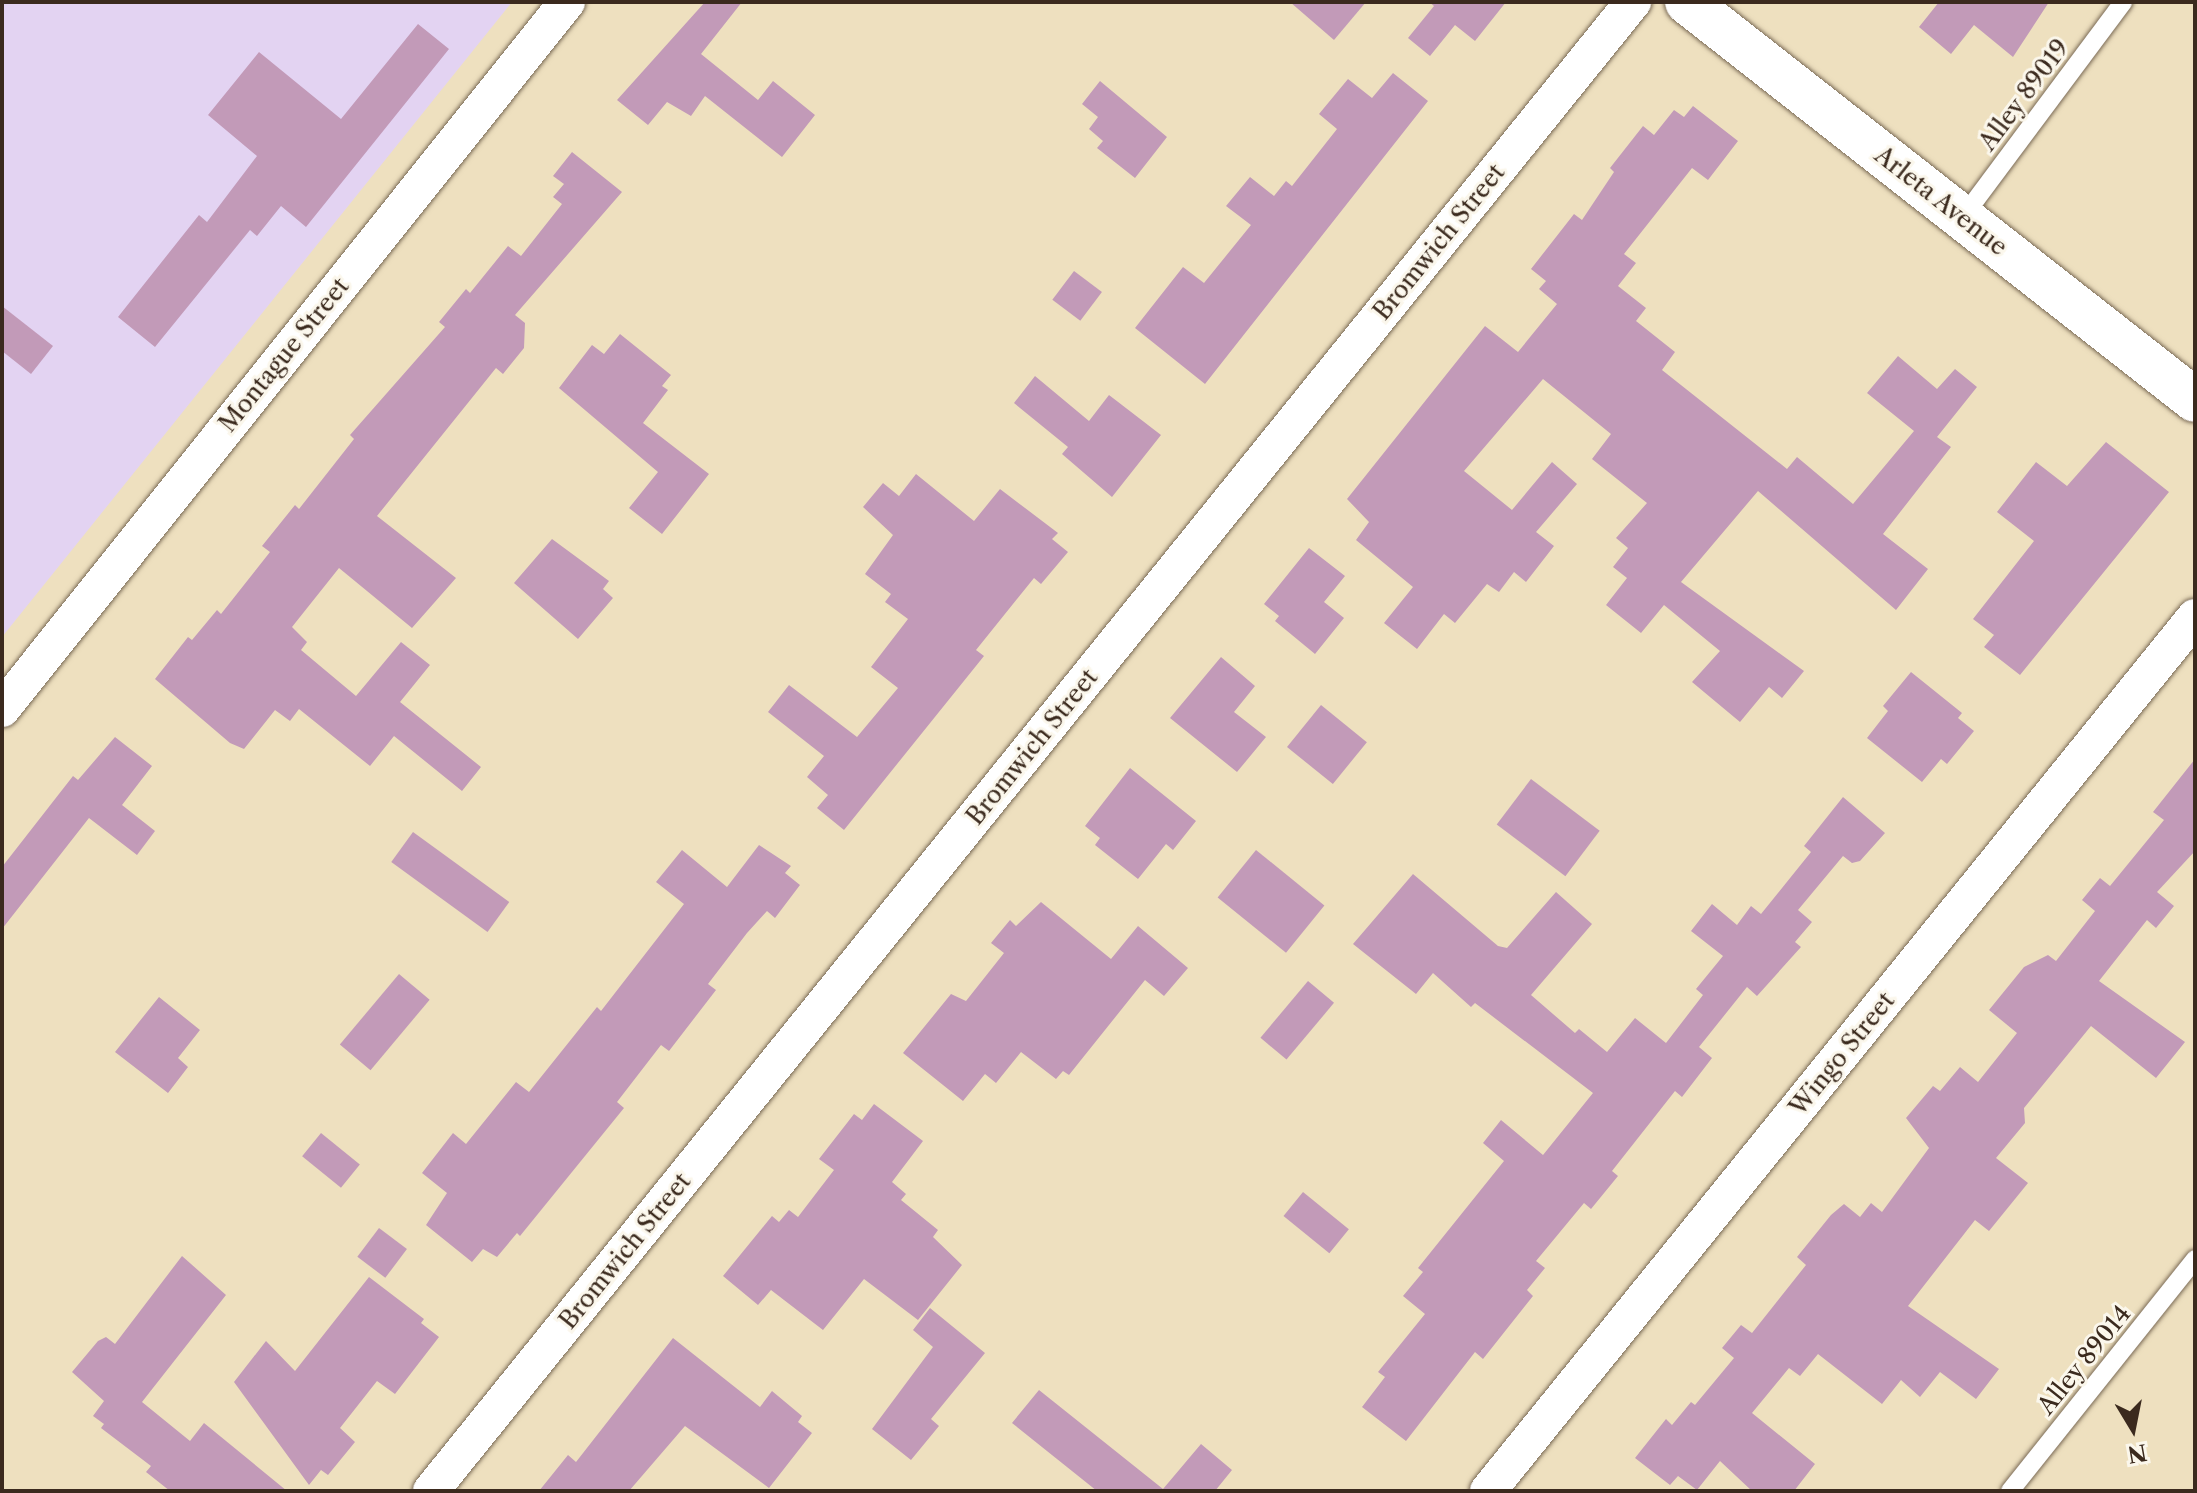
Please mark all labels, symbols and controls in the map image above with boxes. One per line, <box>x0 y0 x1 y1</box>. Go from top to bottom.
street label: Alley 89019 <box>1973 33 2075 157</box>
street label: Arleta Avenue <box>1869 140 2013 262</box>
street label: Bromwich Street <box>1367 158 1511 326</box>
street label: Montague Street <box>213 272 355 438</box>
street label: Bromwich Street <box>960 663 1104 831</box>
street label: Wingo Street <box>1784 987 1900 1121</box>
street label: Bromwich Street <box>553 1167 697 1335</box>
street label: Alley 89014 <box>2031 1300 2137 1420</box>
north arrow <box>2093 1389 2173 1469</box>
text: N <box>2125 1438 2149 1468</box>

